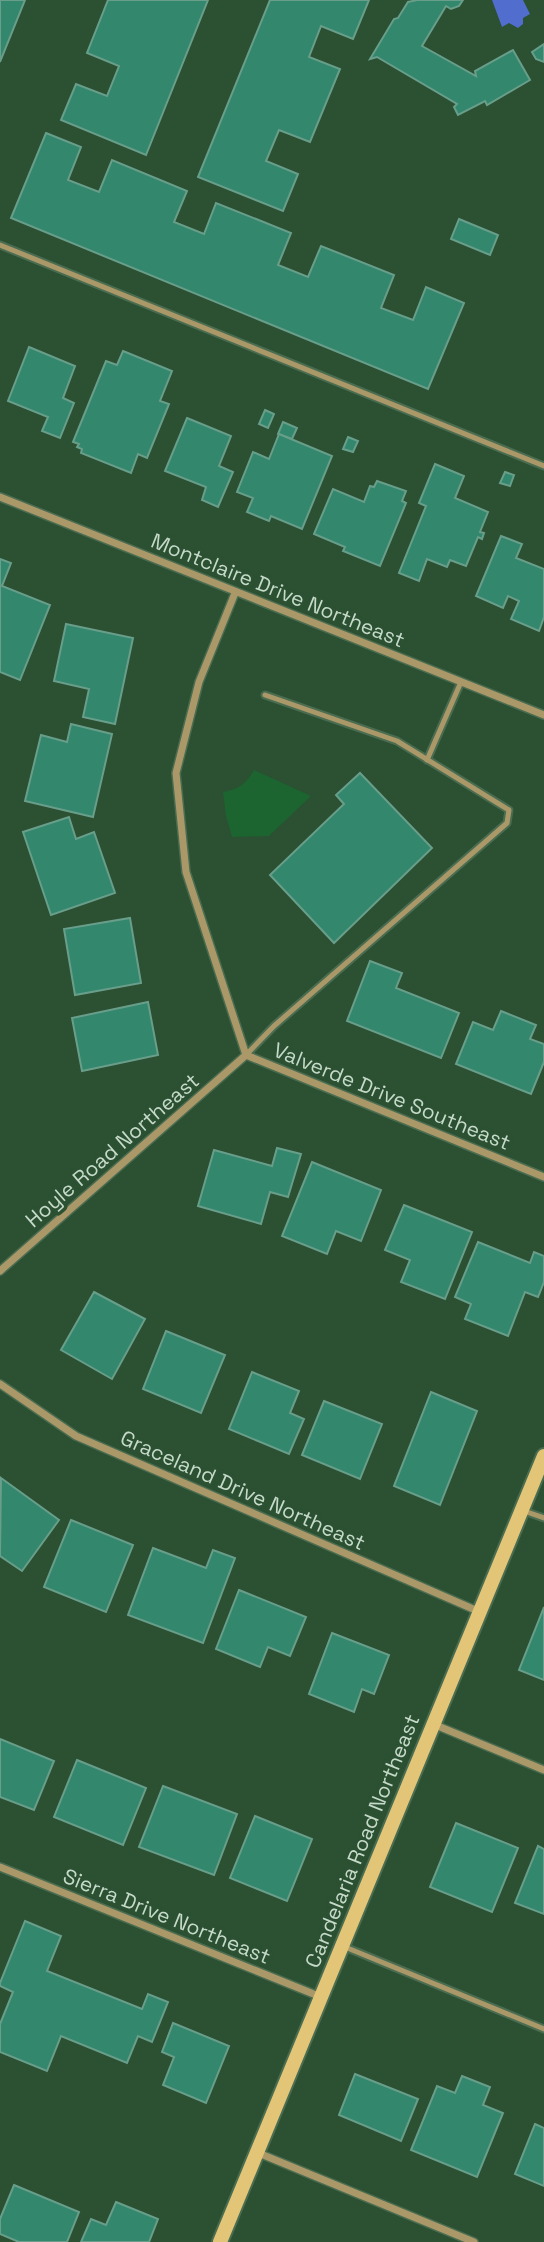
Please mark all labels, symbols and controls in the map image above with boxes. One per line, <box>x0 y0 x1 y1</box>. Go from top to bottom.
street label: Montclaire Drive Northeast <box>147 527 409 653</box>
street label: Valverde Drive Southeast <box>269 1036 515 1156</box>
street label: Hoyle Road Northeast <box>19 1067 205 1233</box>
street label: Graceland Drive Northeast <box>116 1424 370 1556</box>
street label: Candelaria Road Northeast <box>299 1710 425 1972</box>
street label: Sierra Drive Northeast <box>59 1862 275 1970</box>

